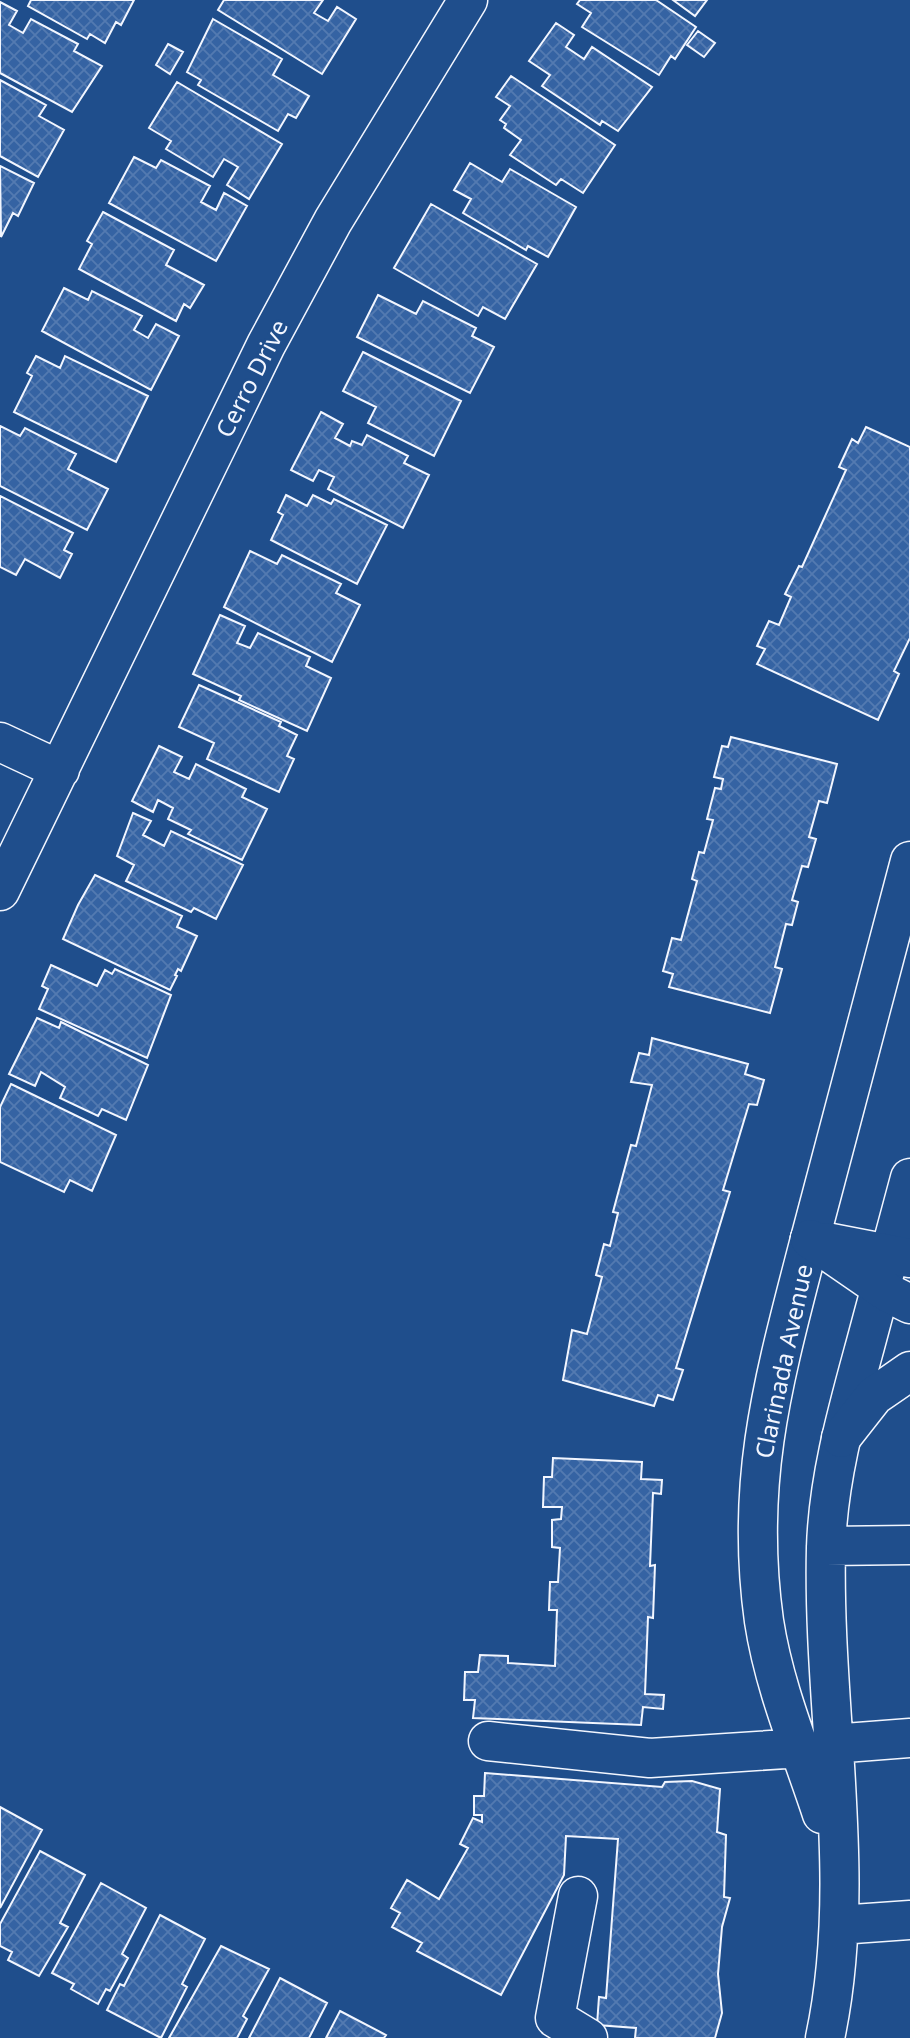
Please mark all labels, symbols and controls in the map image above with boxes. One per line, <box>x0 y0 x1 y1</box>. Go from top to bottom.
street label: Cerro Drive <box>207 313 295 443</box>
street label: Clarinada Avenue <box>746 1261 820 1461</box>

